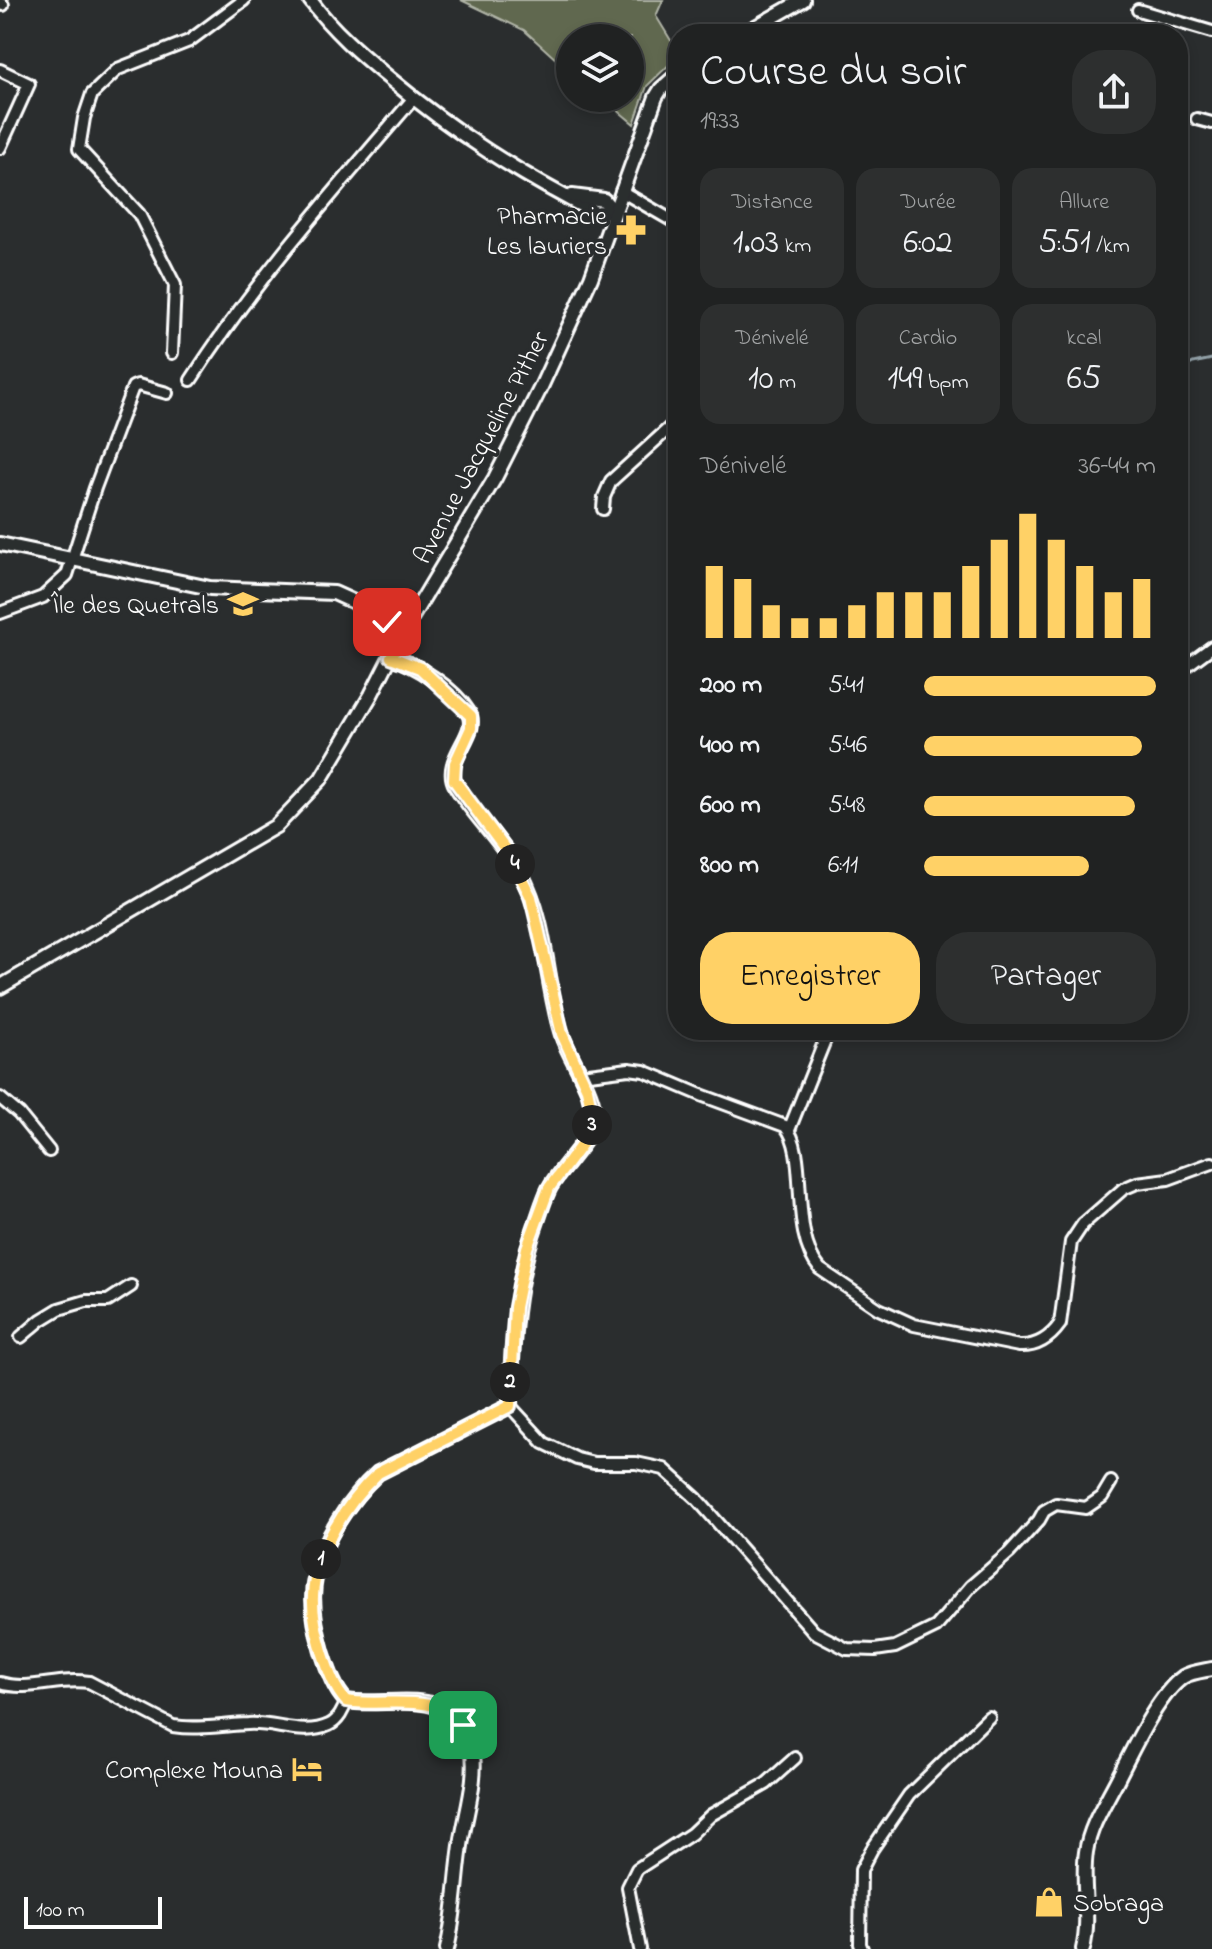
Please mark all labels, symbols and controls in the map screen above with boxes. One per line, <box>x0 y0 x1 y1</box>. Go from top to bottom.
map controls <box>556 24 644 112</box>
button: layers <box>556 24 644 112</box>
text: Course du soir <box>700 41 966 105</box>
button: share <box>1072 50 1156 134</box>
text: 19:33 <box>700 103 740 141</box>
text: Distance <box>731 187 813 219</box>
text: Durée <box>900 187 956 219</box>
text: Allure <box>1059 187 1109 219</box>
place label: Pharmacie Les lauriers <box>487 199 607 267</box>
pharmacy icon: Pharmacie Les lauriers <box>614 213 648 247</box>
text: 1.03 <box>733 219 779 269</box>
text: 6:02 <box>903 219 953 269</box>
text: 5:51 <box>1038 219 1091 269</box>
text: km <box>779 231 811 263</box>
text: /km <box>1091 231 1130 263</box>
text: Dénivelé <box>735 323 809 355</box>
text: Cardio <box>899 323 957 355</box>
text: kcal <box>1067 323 1101 355</box>
street label: Avenue Jacqueline Pither <box>405 324 561 572</box>
text: 10 <box>748 355 773 405</box>
text: 149 <box>887 355 922 405</box>
text: 65 <box>1067 355 1101 405</box>
text: m <box>773 367 796 399</box>
text: bpm <box>922 367 969 399</box>
text: Dénivelé <box>700 448 787 486</box>
text: 36–44 m <box>1078 448 1156 486</box>
school or university icon: Île des Quetrals <box>226 587 260 621</box>
place label: Île des Quetrals <box>51 588 219 626</box>
pin <box>353 588 421 656</box>
icon: check <box>365 600 409 644</box>
text: 200 m <box>700 667 762 705</box>
text: 5:41 <box>828 667 864 705</box>
text: 400 m <box>700 727 760 765</box>
text: 5:46 <box>828 727 867 765</box>
text: 600 m <box>700 787 761 825</box>
text: 5:48 <box>828 787 866 825</box>
pin: 4 <box>495 844 535 884</box>
text: 800 m <box>700 847 759 885</box>
text: 6:11 <box>828 847 858 885</box>
text: 4 <box>510 848 520 880</box>
button: Enregistrer <box>700 932 920 1024</box>
button: Partager <box>936 932 1156 1024</box>
pin: 3 <box>572 1105 612 1145</box>
text: 3 <box>587 1109 597 1141</box>
pin: 2 <box>490 1362 530 1402</box>
text: 2 <box>505 1366 515 1398</box>
pin: 1 <box>301 1539 341 1579</box>
text: 1 <box>318 1543 325 1575</box>
pin <box>429 1691 497 1759</box>
icon: arrive <box>441 1703 485 1747</box>
hotel icon: Complexe Mouna <box>290 1752 324 1786</box>
place label: Complexe Mouna <box>105 1753 283 1791</box>
shop icon: Sobraga <box>1032 1885 1066 1919</box>
place label: Sobraga <box>1073 1886 1164 1924</box>
scale bar <box>24 1893 162 1929</box>
text: 100 m <box>36 1895 85 1927</box>

